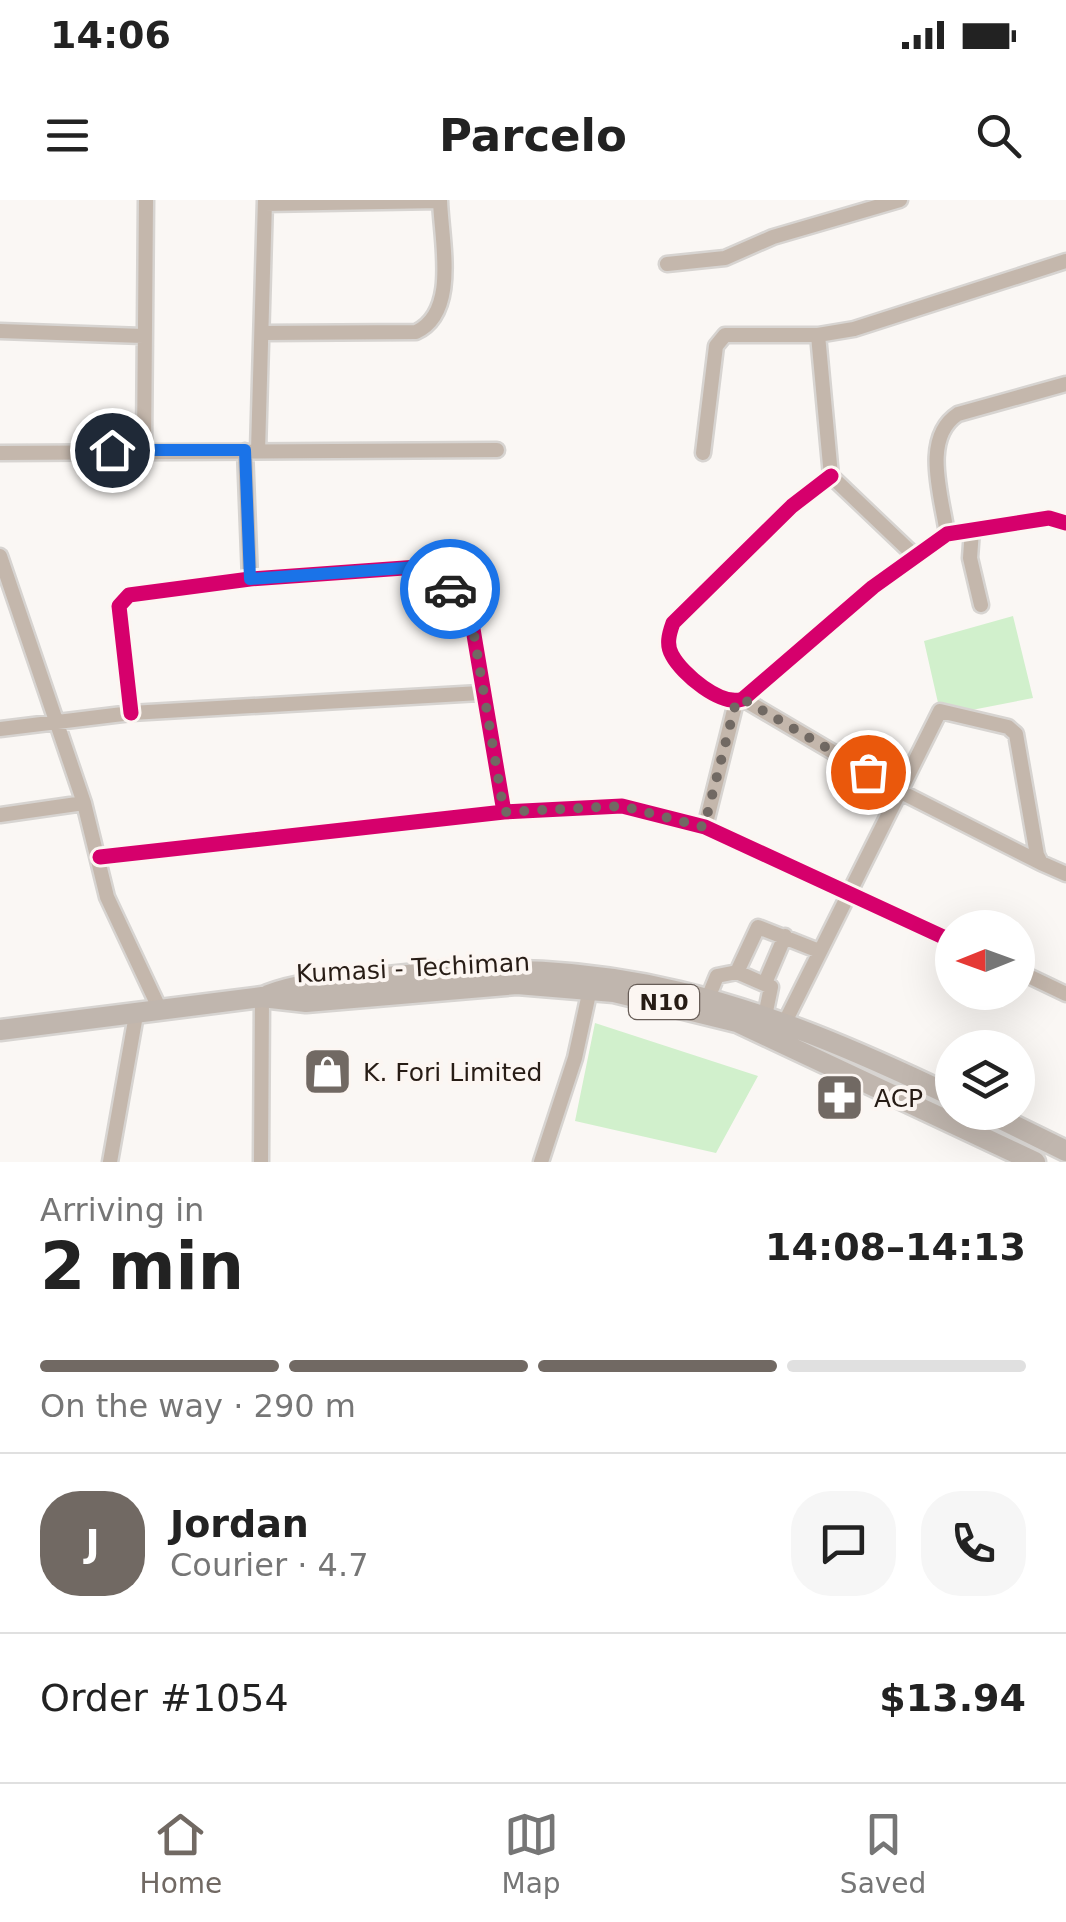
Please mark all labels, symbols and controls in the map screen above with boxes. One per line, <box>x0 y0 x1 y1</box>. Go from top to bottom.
text: 14:06 <box>50 13 171 57</box>
icon: menu <box>40 108 95 163</box>
icon: search <box>971 108 1026 163</box>
text: Parcelo <box>439 109 627 162</box>
pin <box>70 408 155 493</box>
icon: home <box>85 423 140 478</box>
courier <box>400 539 500 639</box>
icon: car <box>423 562 478 617</box>
pin <box>826 730 911 815</box>
icon: bag <box>841 745 896 800</box>
north arrow <box>935 910 1035 1010</box>
map controls <box>935 910 1035 1130</box>
street label: Kumasi - Techiman <box>295 947 531 989</box>
road number: N10 <box>629 985 699 1019</box>
button: layers <box>935 1030 1035 1130</box>
shop icon: K. Fori Limited <box>302 1046 354 1098</box>
place label: K. Fori Limited <box>363 1058 542 1087</box>
pharmacy icon: ACP <box>813 1072 865 1124</box>
place label: ACP <box>874 1084 923 1113</box>
text: Arriving in <box>40 1191 204 1229</box>
text: 14:08–14:13 <box>765 1225 1026 1269</box>
text: 2 min <box>40 1229 244 1304</box>
text: On the way · 290 m <box>40 1387 356 1425</box>
button: chat <box>791 1491 896 1596</box>
button: phone <box>921 1491 1026 1596</box>
text: Jordan <box>170 1502 309 1546</box>
text: J <box>85 1521 100 1565</box>
text: Courier · 4.7 <box>170 1546 369 1584</box>
text: Order #1054 <box>40 1676 289 1720</box>
text: $13.94 <box>879 1676 1026 1720</box>
tab: Home <box>140 1807 222 1900</box>
tab: Map <box>502 1807 561 1900</box>
tab: Saved <box>840 1807 926 1900</box>

